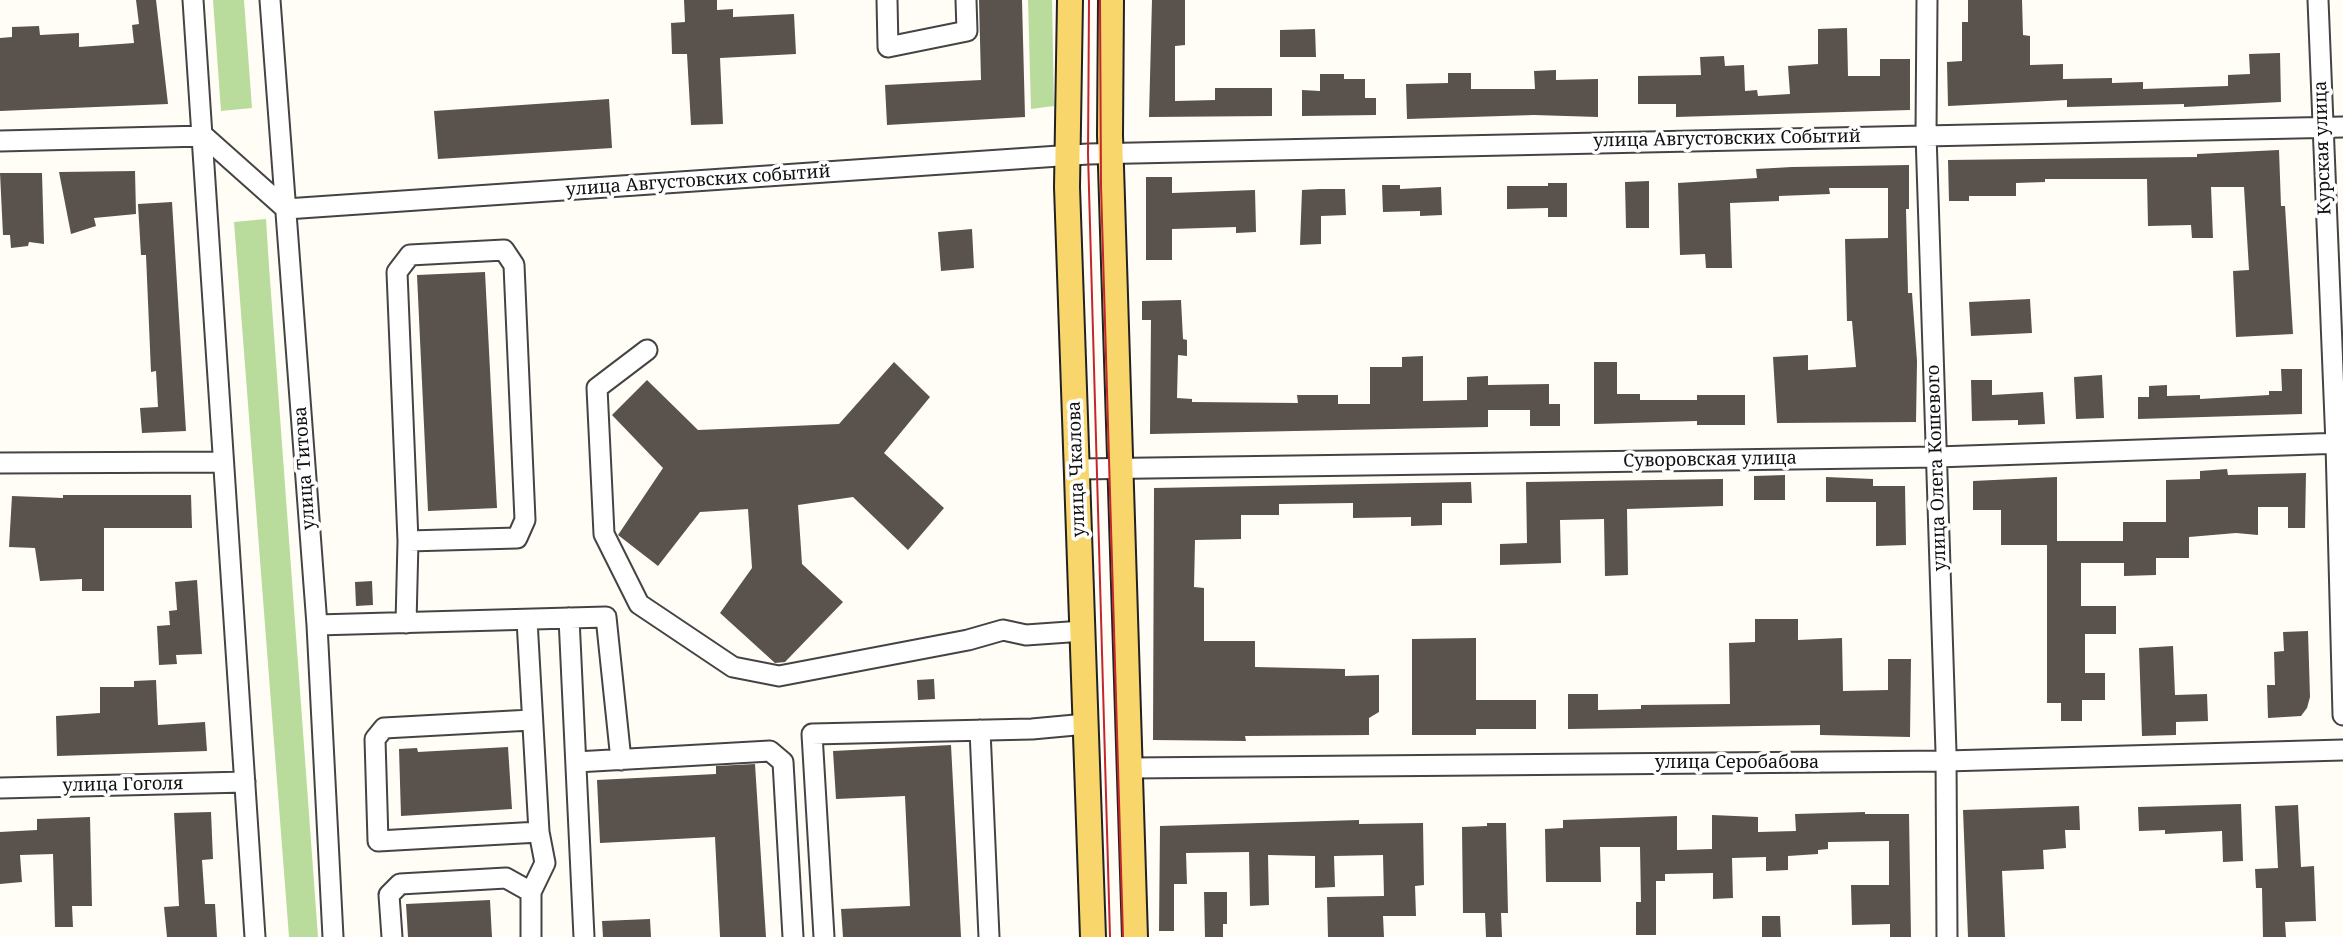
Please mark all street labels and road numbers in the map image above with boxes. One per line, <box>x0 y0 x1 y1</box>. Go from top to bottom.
street label: Курская улица <box>2310 80 2336 216</box>
street label: улица Августовских Событий <box>1593 126 1861 152</box>
street label: улица Августовских событий <box>565 161 831 201</box>
street label: улица Олега Кошевого <box>1923 364 1951 572</box>
street label: улица Чкалова <box>1064 400 1090 538</box>
street label: улица Титова <box>290 406 320 530</box>
street label: Суворовская улица <box>1623 448 1797 472</box>
street label: улица Серобабова <box>1655 752 1819 774</box>
street label: улица Гоголя <box>62 773 184 797</box>

